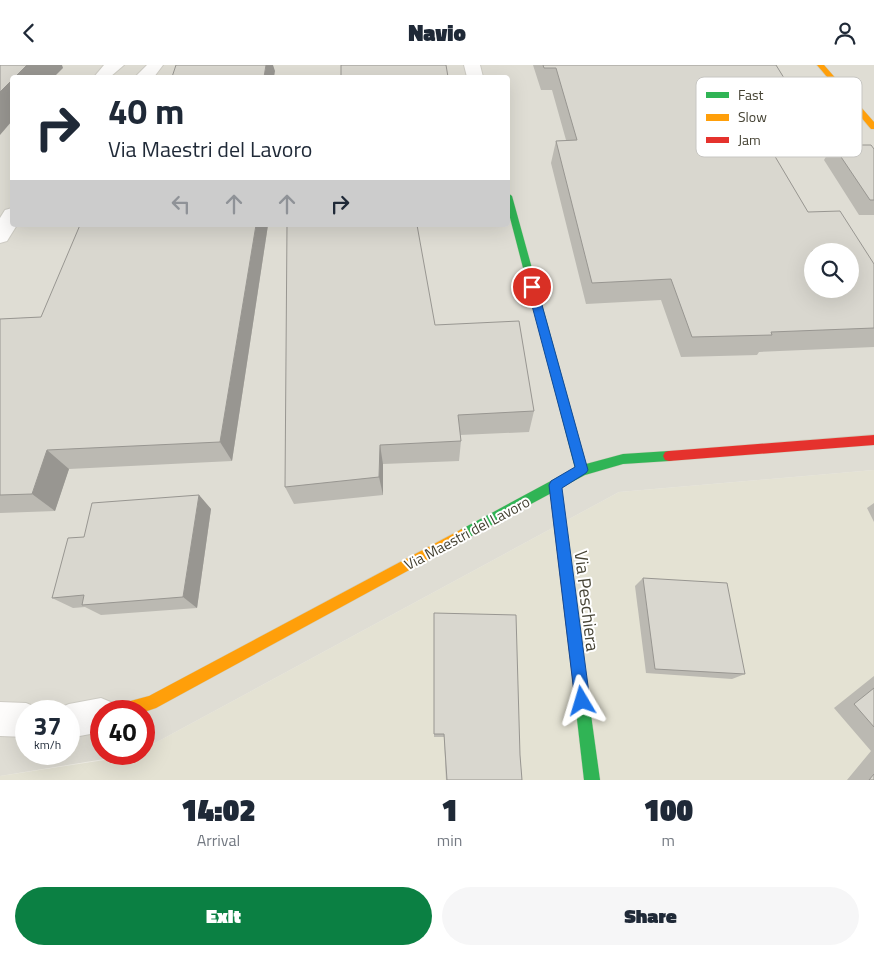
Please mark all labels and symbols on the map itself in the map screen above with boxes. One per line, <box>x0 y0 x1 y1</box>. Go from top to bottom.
legend <box>696 77 862 157</box>
text: Fast <box>738 84 763 105</box>
text: Slow <box>738 106 767 127</box>
text: Jam <box>738 129 761 150</box>
pin <box>511 266 553 308</box>
street label: Via Maestri del Lavoro <box>400 490 534 576</box>
street label: Via Peschiera <box>567 549 607 653</box>
position arrow <box>555 674 607 726</box>
speed limit sign: 40 <box>90 700 155 765</box>

